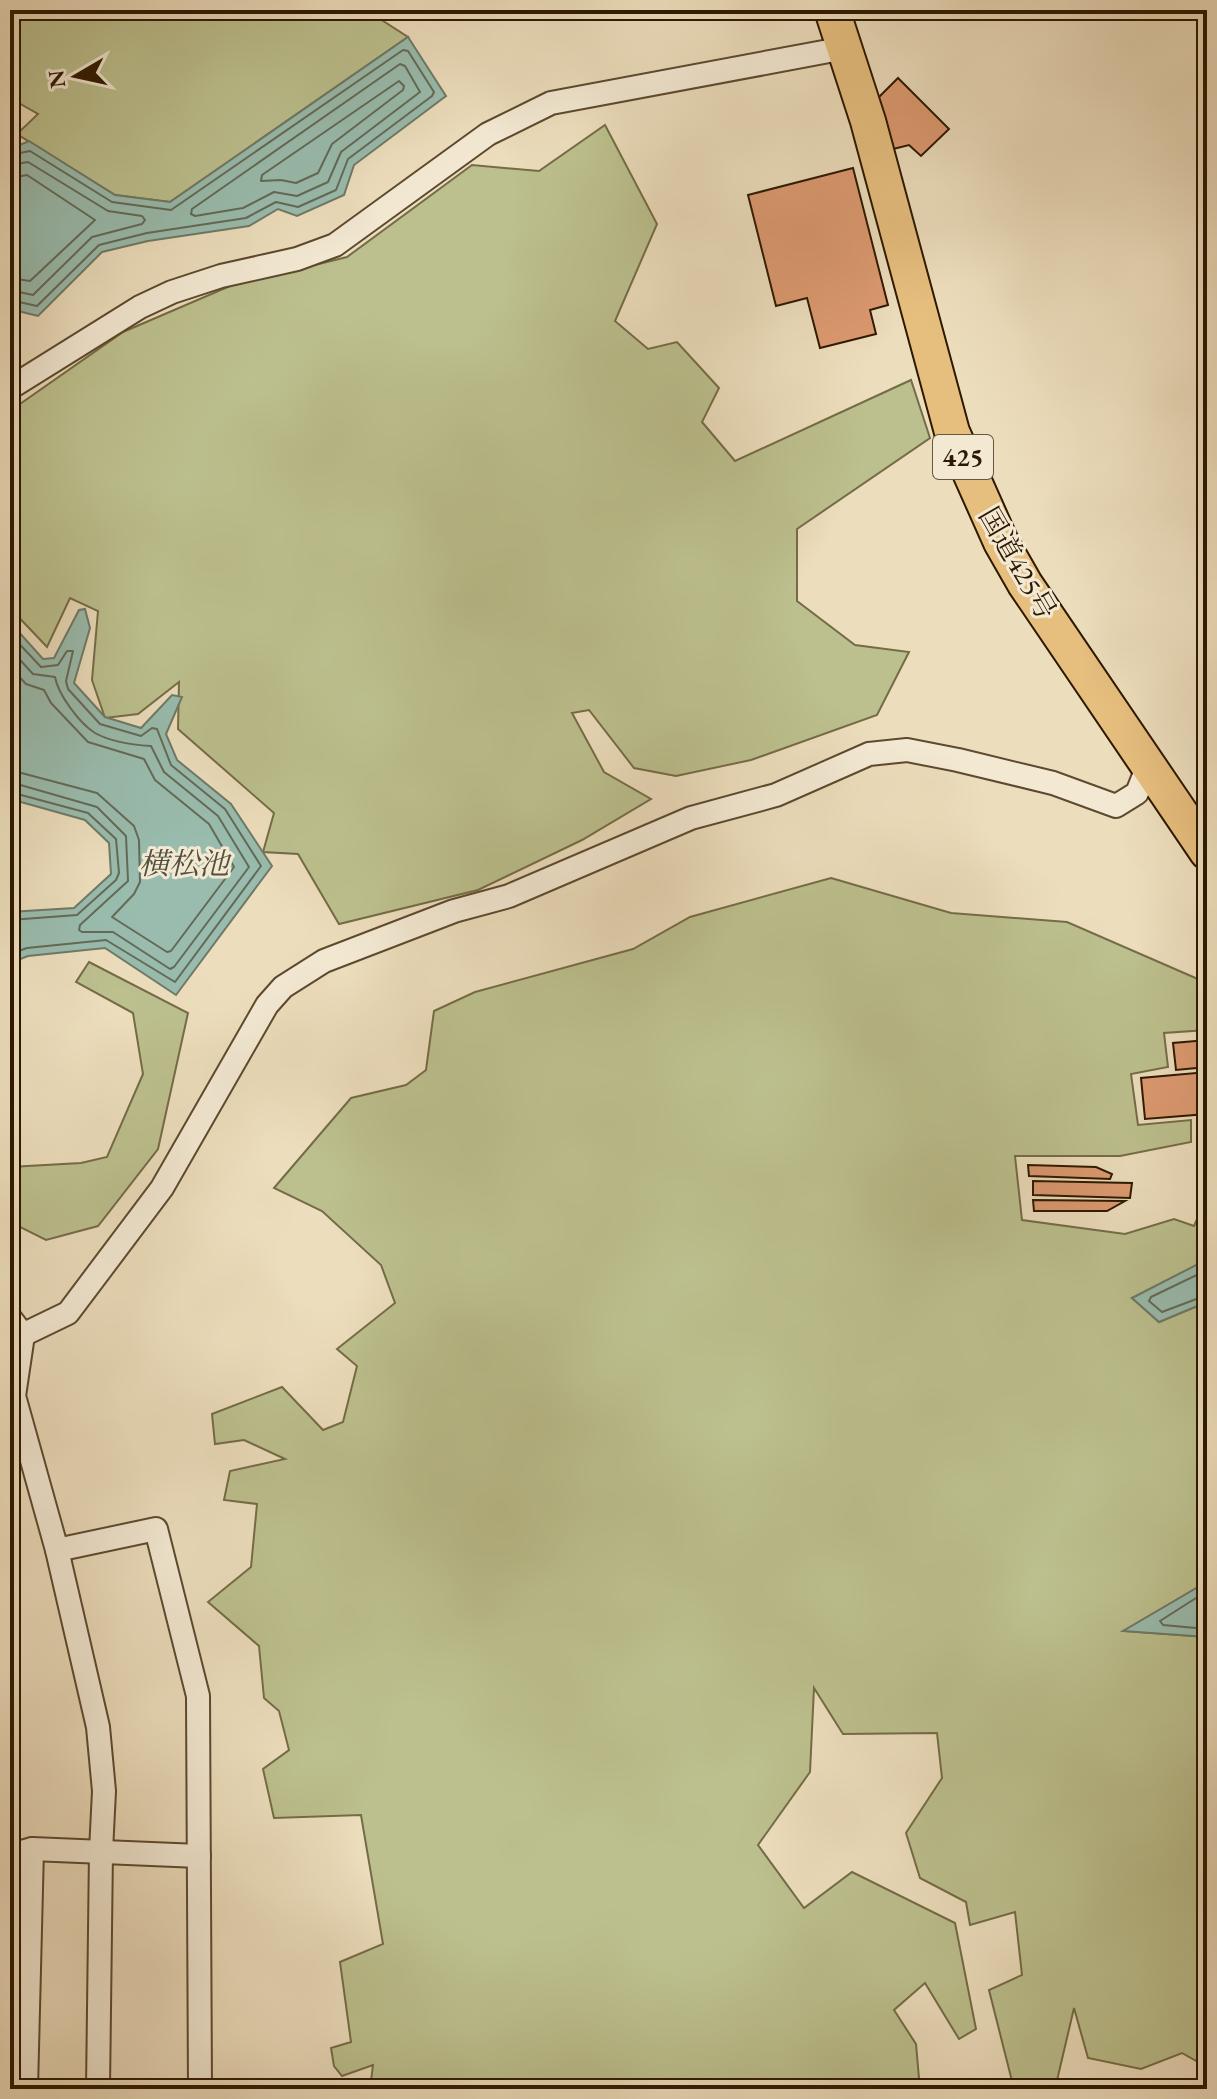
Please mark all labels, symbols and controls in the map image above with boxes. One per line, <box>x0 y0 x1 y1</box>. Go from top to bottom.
north arrow <box>36 36 116 116</box>
text: N <box>41 68 72 90</box>
road number: 425 <box>933 435 993 479</box>
street label: 国道425号 <box>971 500 1065 626</box>
water label: 横松池 <box>139 844 232 883</box>

